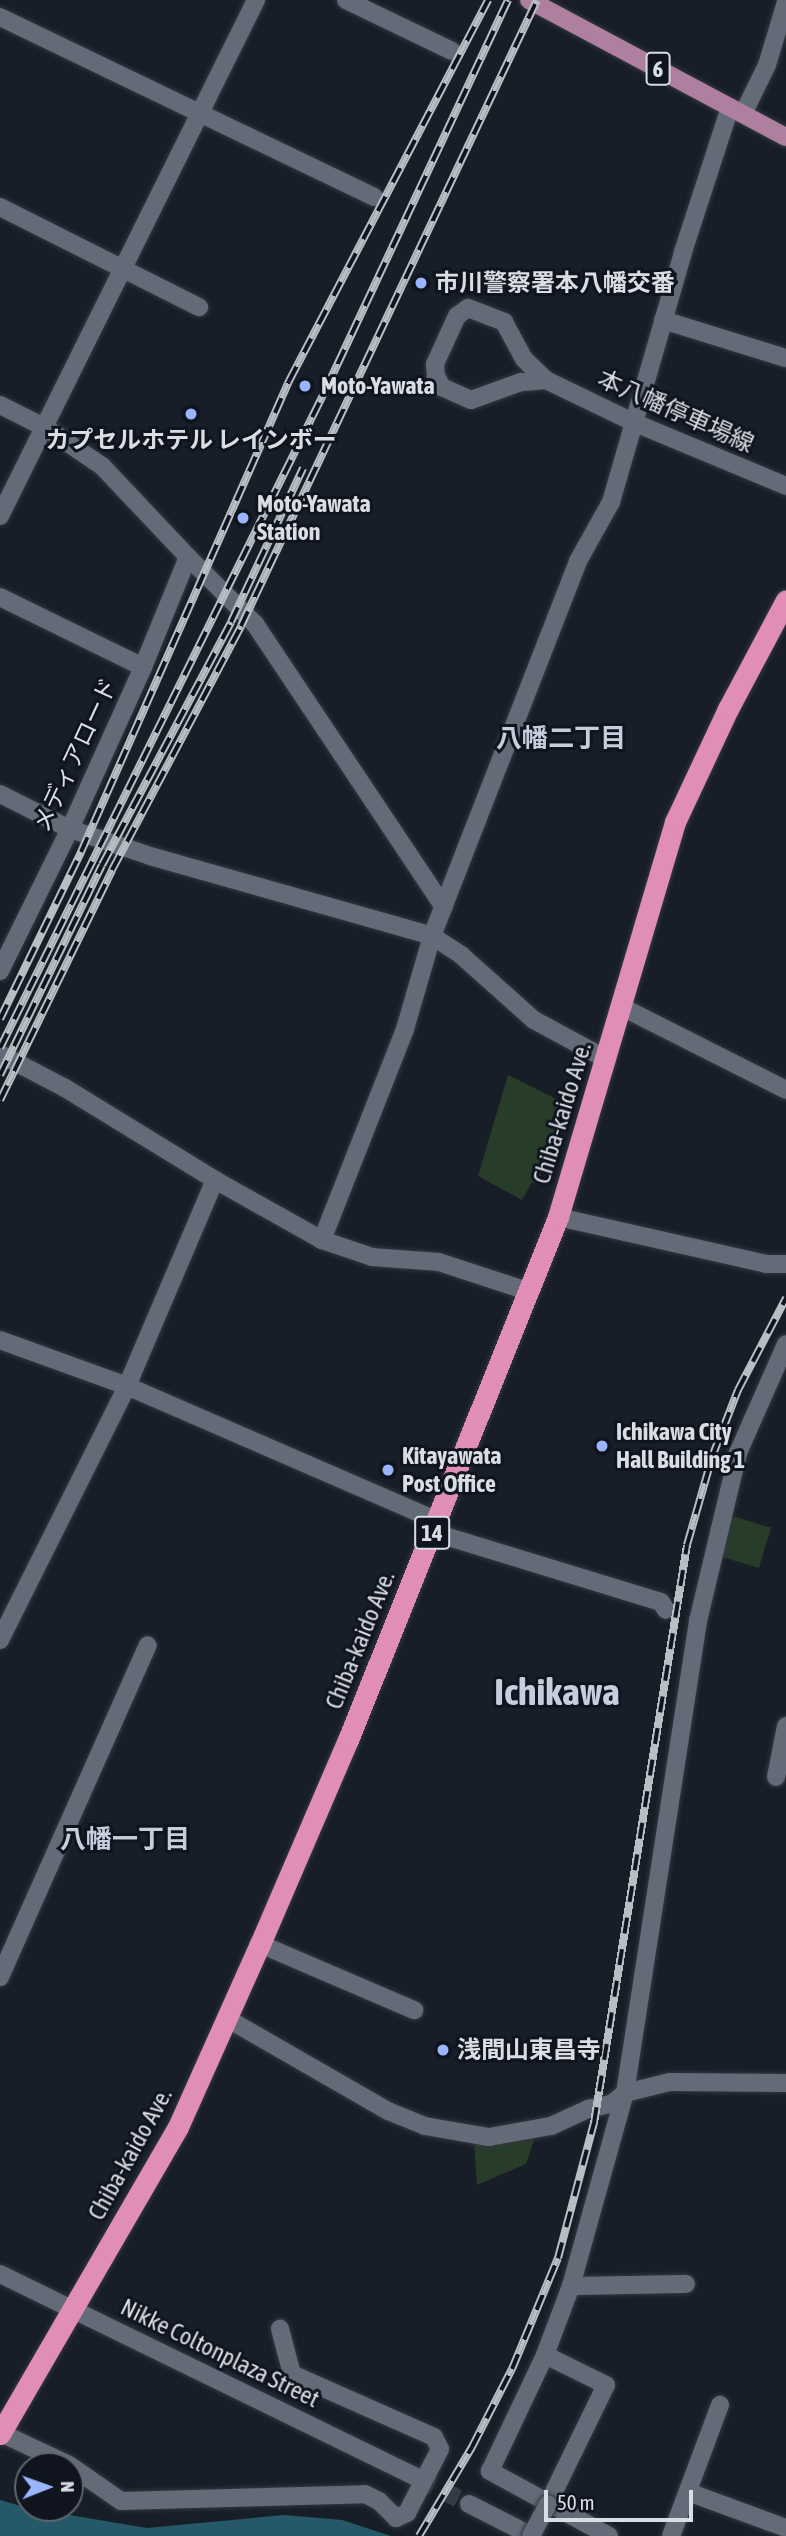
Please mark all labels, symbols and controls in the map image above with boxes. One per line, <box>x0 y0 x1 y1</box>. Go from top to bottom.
road number: 6 <box>644 50 672 88</box>
place label: 市川警察署本八幡交番 <box>435 269 675 297</box>
marker: 市川警察署本八幡交番 <box>413 275 429 291</box>
street label: 本八幡停車場線 <box>593 364 759 458</box>
place label: Moto-Yawata <box>321 372 435 400</box>
marker: Moto-Yawata <box>295 376 315 396</box>
marker: カプセルホテル レインボー <box>183 406 199 422</box>
place label: カプセルホテル レインボー <box>45 426 337 454</box>
place label: Moto-Yawata Station <box>257 490 371 546</box>
marker: Moto-Yawata Station <box>235 510 251 526</box>
street label: メディアロード <box>26 673 124 837</box>
district label: 八幡二丁目 <box>496 723 626 755</box>
street label: Chiba-kaido Ave. <box>527 1039 597 1187</box>
place label: Ichikawa City Hall Building 1 <box>616 1418 745 1474</box>
marker: Ichikawa City Hall Building 1 <box>594 1438 610 1454</box>
place label: Kitayawata Post Office <box>402 1442 501 1498</box>
marker: Kitayawata Post Office <box>380 1462 396 1478</box>
road number: 14 <box>413 1514 451 1552</box>
street label: Chiba-kaido Ave. <box>319 1567 401 1713</box>
district label: Ichikawa <box>494 1669 620 1715</box>
district label: 八幡一丁目 <box>60 1824 190 1856</box>
place label: 浅間山東昌寺 <box>457 2036 601 2064</box>
marker: 浅間山東昌寺 <box>435 2042 451 2058</box>
street label: Chiba-kaido Ave. <box>82 2083 178 2225</box>
street label: Nikke Coltonplaza Street <box>116 2292 324 2414</box>
north arrow <box>14 2452 84 2522</box>
scale bar <box>548 2476 697 2520</box>
text: N <box>57 2481 79 2492</box>
text: 50 m <box>557 2490 595 2514</box>

